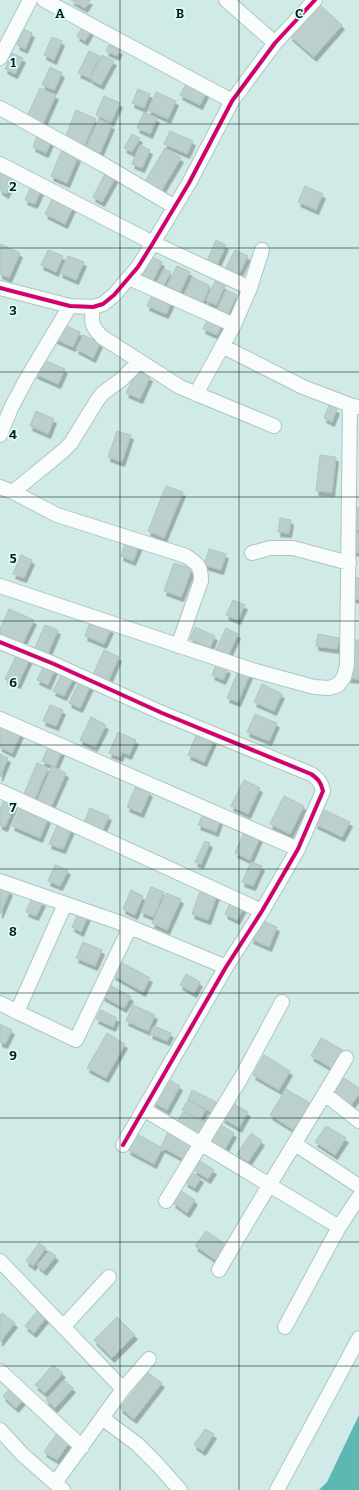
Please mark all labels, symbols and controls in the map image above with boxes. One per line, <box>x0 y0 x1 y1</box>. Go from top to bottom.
text: A <box>55 6 65 21</box>
text: B <box>176 6 184 21</box>
text: C <box>295 6 303 21</box>
text: 1 <box>10 55 16 70</box>
text: 2 <box>9 179 17 194</box>
text: 3 <box>9 303 17 318</box>
text: 4 <box>9 427 17 442</box>
text: 5 <box>9 551 17 566</box>
text: 6 <box>9 675 17 690</box>
text: 7 <box>10 800 17 815</box>
text: 8 <box>9 924 17 939</box>
text: 9 <box>9 1048 17 1063</box>

